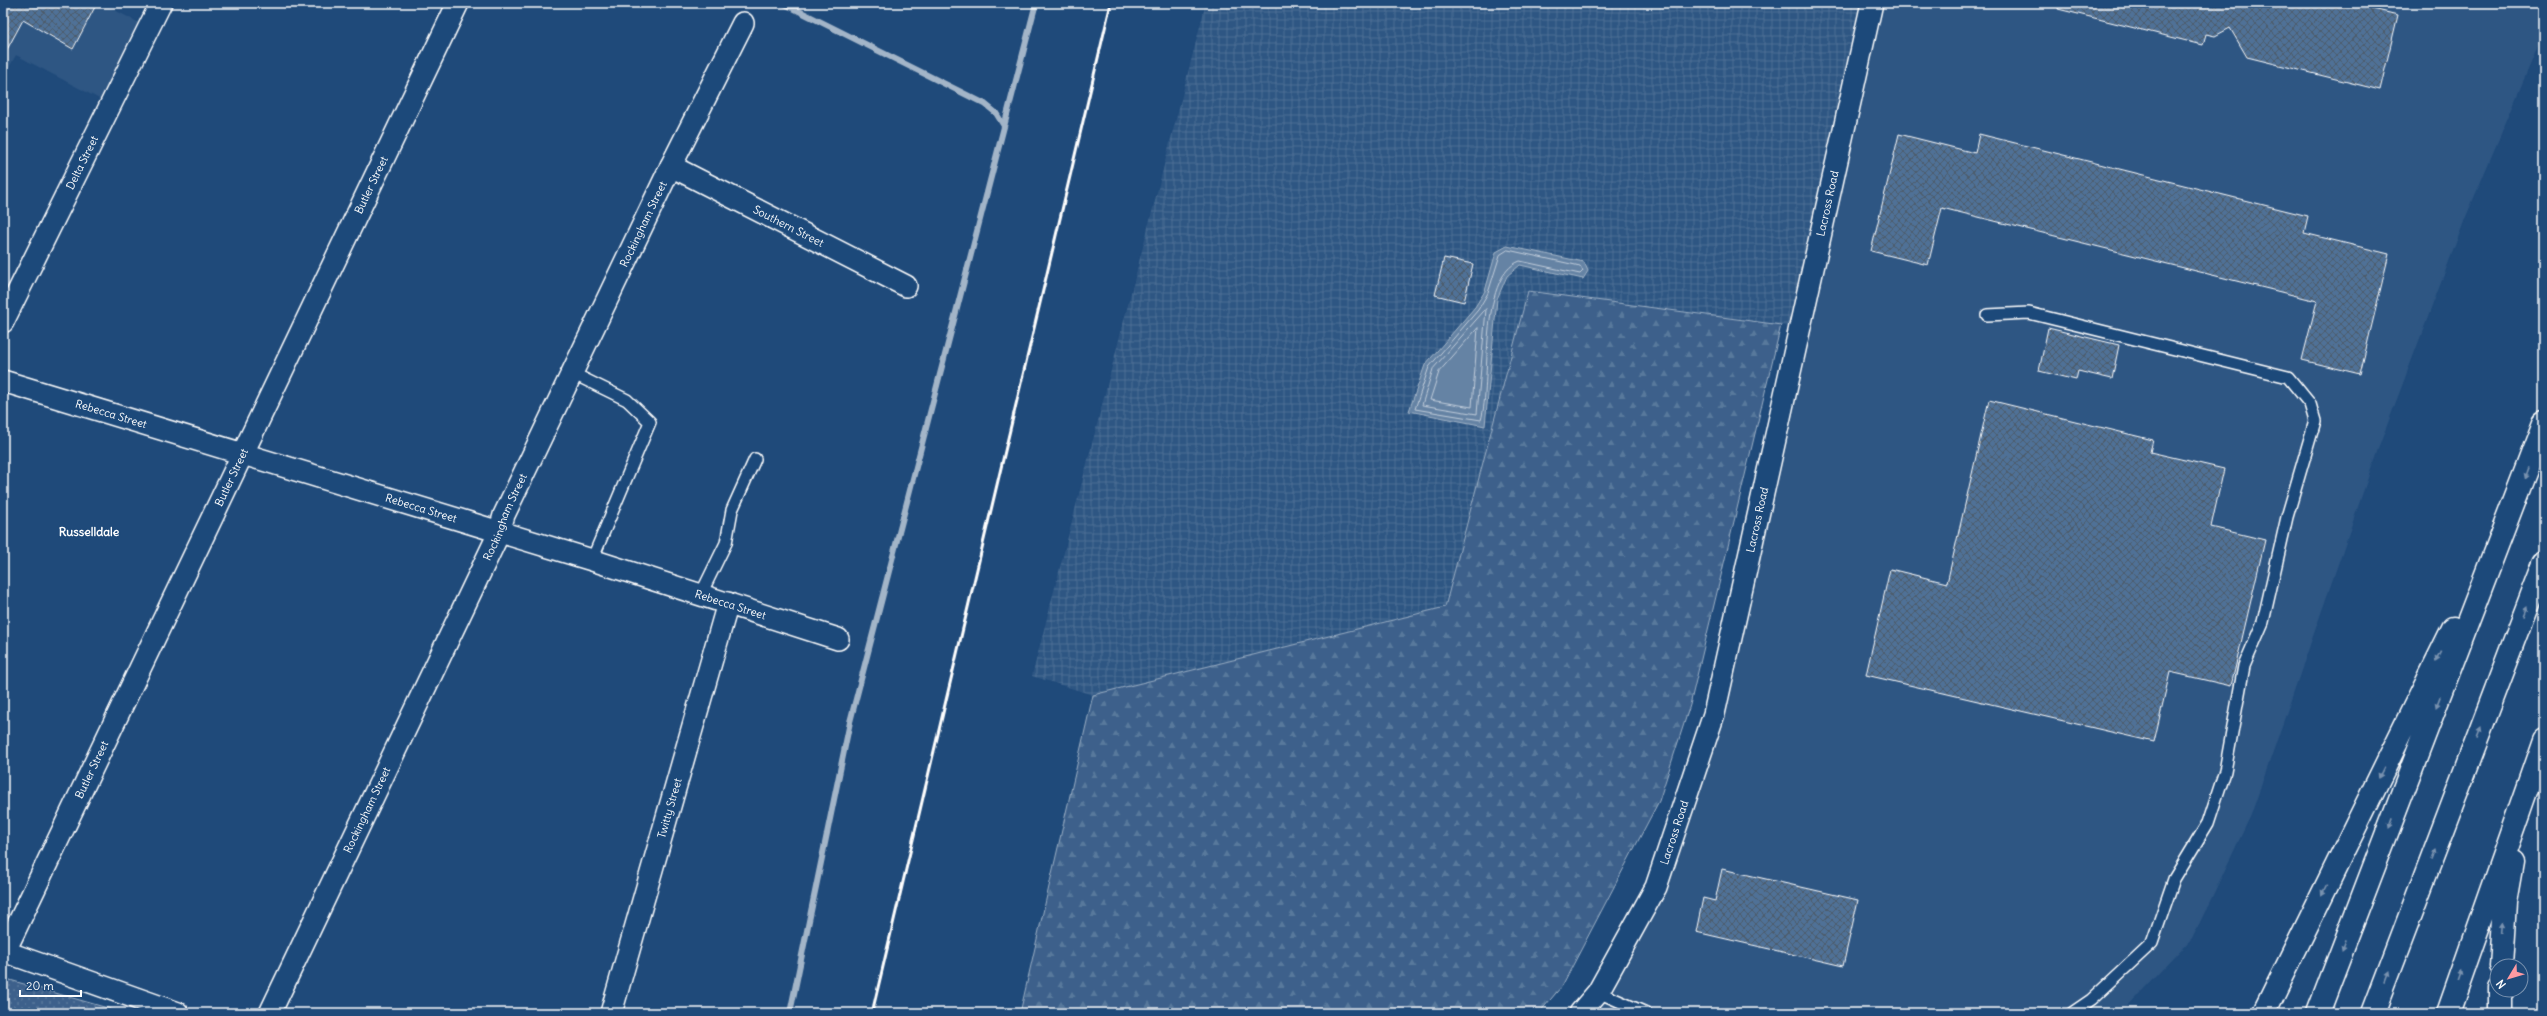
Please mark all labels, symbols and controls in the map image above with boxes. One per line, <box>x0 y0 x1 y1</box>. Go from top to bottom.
street label: Delta Street <box>63 133 101 192</box>
street label: Butler Street <box>351 154 391 216</box>
street label: Lacross Road <box>1813 169 1842 238</box>
street label: Rockingham Street <box>617 179 670 269</box>
street label: Southern Street <box>751 202 827 250</box>
street label: Rebecca Street <box>74 396 149 431</box>
street label: Butler Street <box>212 446 251 508</box>
one-way arrow <box>2522 467 2528 479</box>
street label: Rockingham Street <box>480 471 530 563</box>
street label: Lacross Road <box>1743 485 1771 554</box>
street label: Rebecca Street <box>384 491 459 526</box>
district label: Russelldale <box>59 524 120 539</box>
street label: Rebecca Street <box>693 586 768 623</box>
one-way arrow <box>2523 605 2529 617</box>
one-way arrow <box>2435 651 2442 662</box>
one-way arrow <box>2434 696 2440 708</box>
one-way arrow <box>2476 727 2482 739</box>
street label: Butler Street <box>72 738 112 801</box>
street label: Rockingham Street <box>340 764 393 855</box>
one-way arrow <box>2378 768 2385 779</box>
street label: Twitty Street <box>654 776 685 840</box>
street label: Lacross Road <box>1657 798 1692 866</box>
one-way arrow <box>2387 818 2393 830</box>
one-way arrow <box>2430 849 2436 861</box>
one-way arrow <box>2321 884 2327 896</box>
one-way arrow <box>2500 920 2506 933</box>
one-way arrow <box>2341 939 2347 951</box>
north arrow <box>2489 958 2529 998</box>
one-way arrow <box>2384 970 2390 982</box>
one-way arrow <box>2458 970 2464 982</box>
scale bar <box>20 972 81 998</box>
text: N <box>2493 977 2509 991</box>
text: 20 m <box>26 978 54 993</box>

